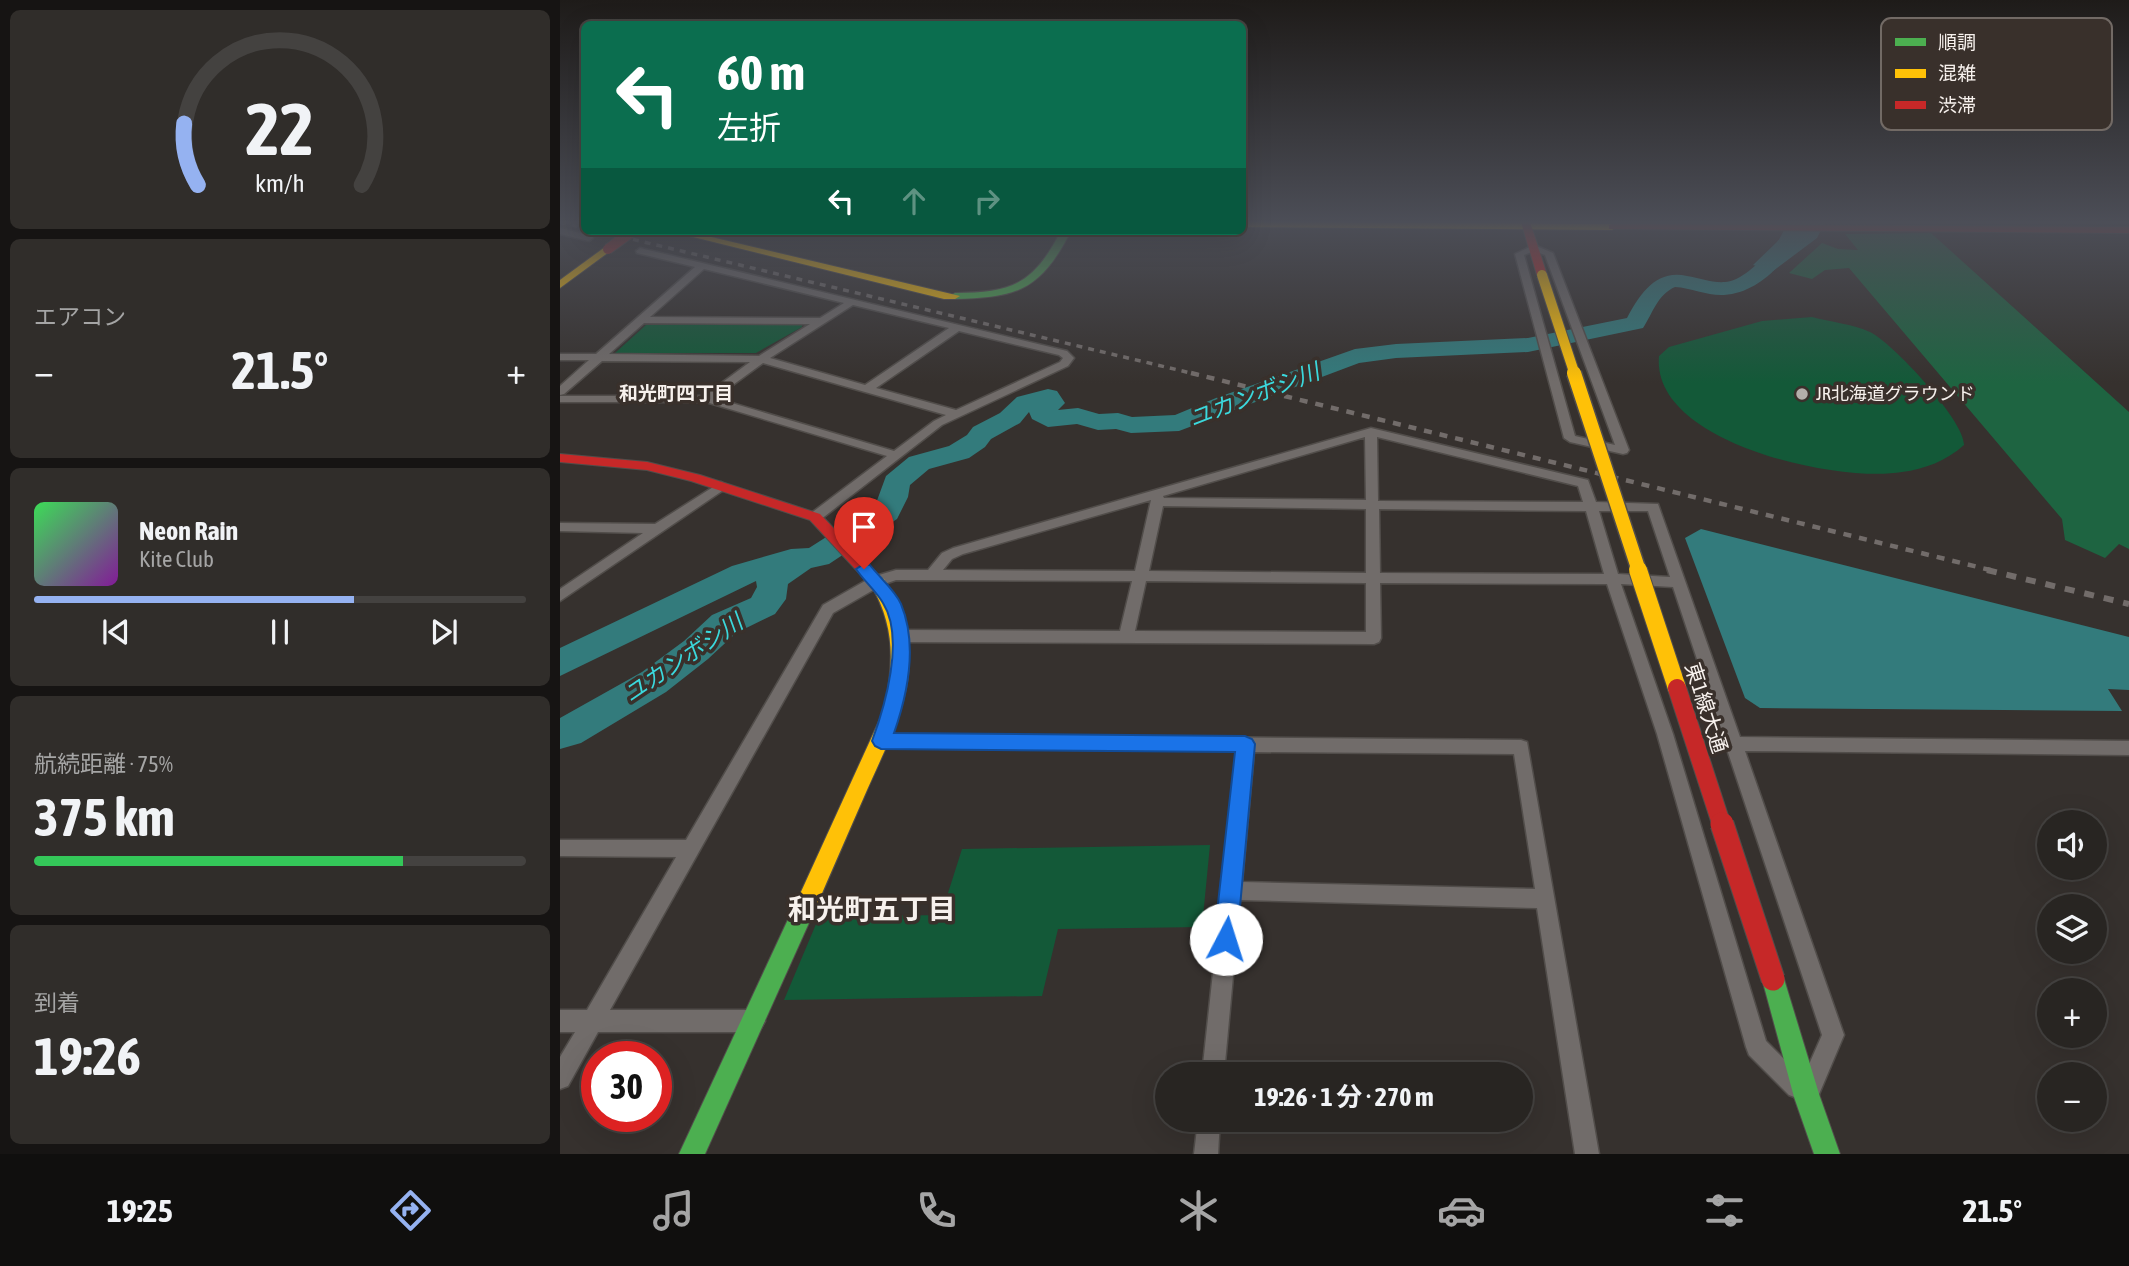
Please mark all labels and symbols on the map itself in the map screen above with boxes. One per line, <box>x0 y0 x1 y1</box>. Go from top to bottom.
legend <box>1881 18 2112 130</box>
text: 順調 <box>1938 31 1976 53</box>
text: 混雑 <box>1938 62 1976 84</box>
text: 渋滞 <box>1938 94 1976 116</box>
water label: ユカンボシ川 <box>1185 357 1326 432</box>
district label: 和光町四丁目 <box>619 382 733 404</box>
place label: JR北海道グラウンド <box>1816 383 1975 404</box>
marker: JR北海道グラウンド <box>1794 386 1810 402</box>
pin <box>834 497 894 569</box>
water label: ユカンボシ川 <box>619 607 750 707</box>
street label: 東1線大通 <box>1681 659 1733 756</box>
district label: 和光町五丁目 <box>788 893 956 925</box>
position arrow <box>1189 902 1263 976</box>
speed limit sign: 30 <box>581 1041 672 1132</box>

